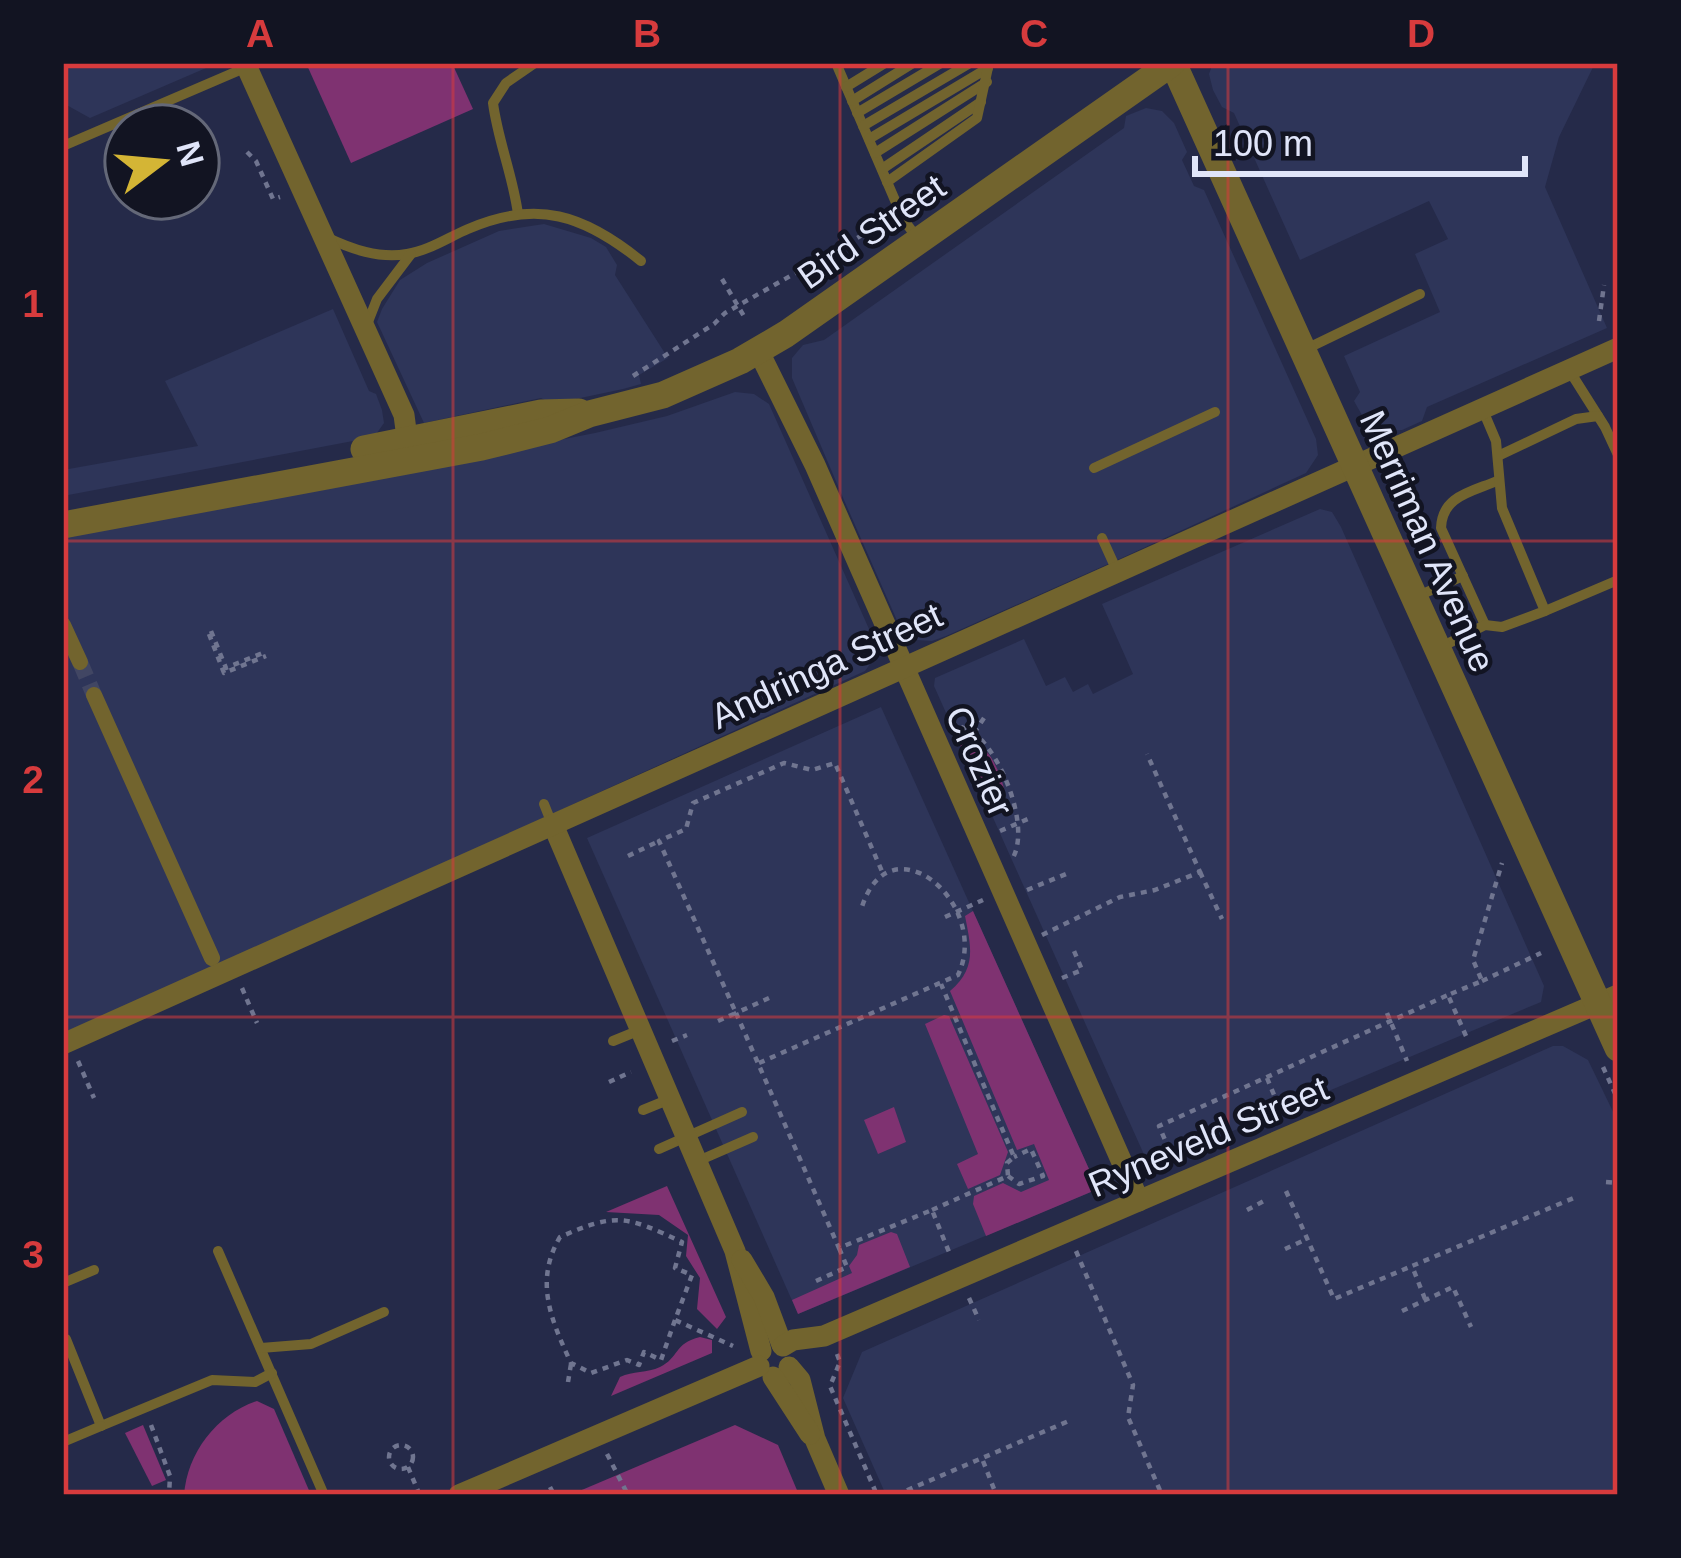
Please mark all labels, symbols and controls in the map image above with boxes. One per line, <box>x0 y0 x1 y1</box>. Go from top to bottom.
text: A <box>246 12 274 55</box>
text: B <box>633 12 661 55</box>
text: C <box>1020 12 1048 55</box>
text: D <box>1407 12 1435 55</box>
north arrow <box>102 102 222 222</box>
scale bar <box>1195 102 1525 176</box>
text: 100 m <box>1213 123 1313 164</box>
text: N <box>169 137 211 170</box>
street label: Bird Street <box>790 166 953 297</box>
text: 1 <box>22 282 44 325</box>
street label: Merriman Avenue <box>1352 404 1504 678</box>
street label: Andringa Street <box>704 594 948 737</box>
street label: Crozier <box>937 700 1022 823</box>
text: 2 <box>22 758 44 801</box>
street label: Ryneveld Street <box>1082 1068 1334 1205</box>
text: 3 <box>22 1233 44 1276</box>

